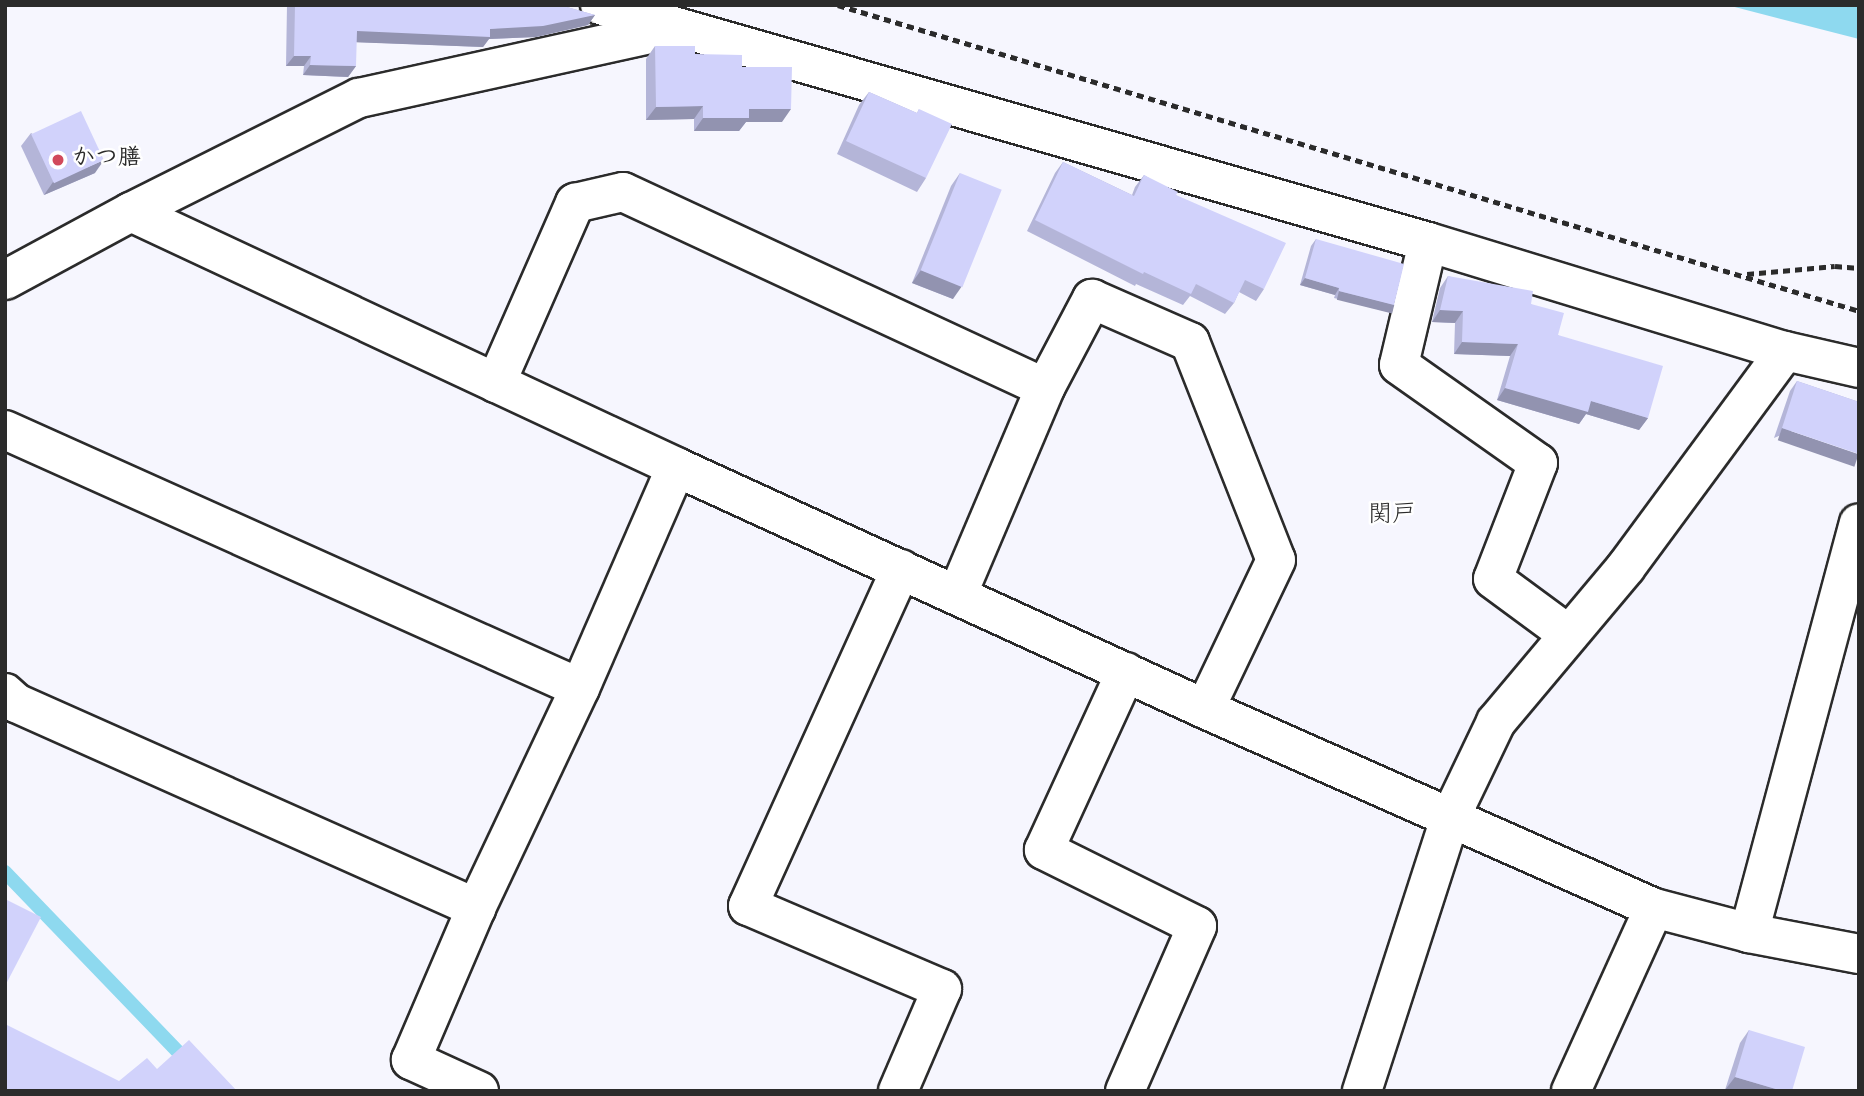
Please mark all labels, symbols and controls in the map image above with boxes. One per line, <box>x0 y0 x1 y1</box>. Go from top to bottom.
place label: かつ膳 <box>72 146 141 174</box>
marker: かつ膳 <box>50 152 66 168</box>
district label: 関戸 <box>1368 503 1416 531</box>

